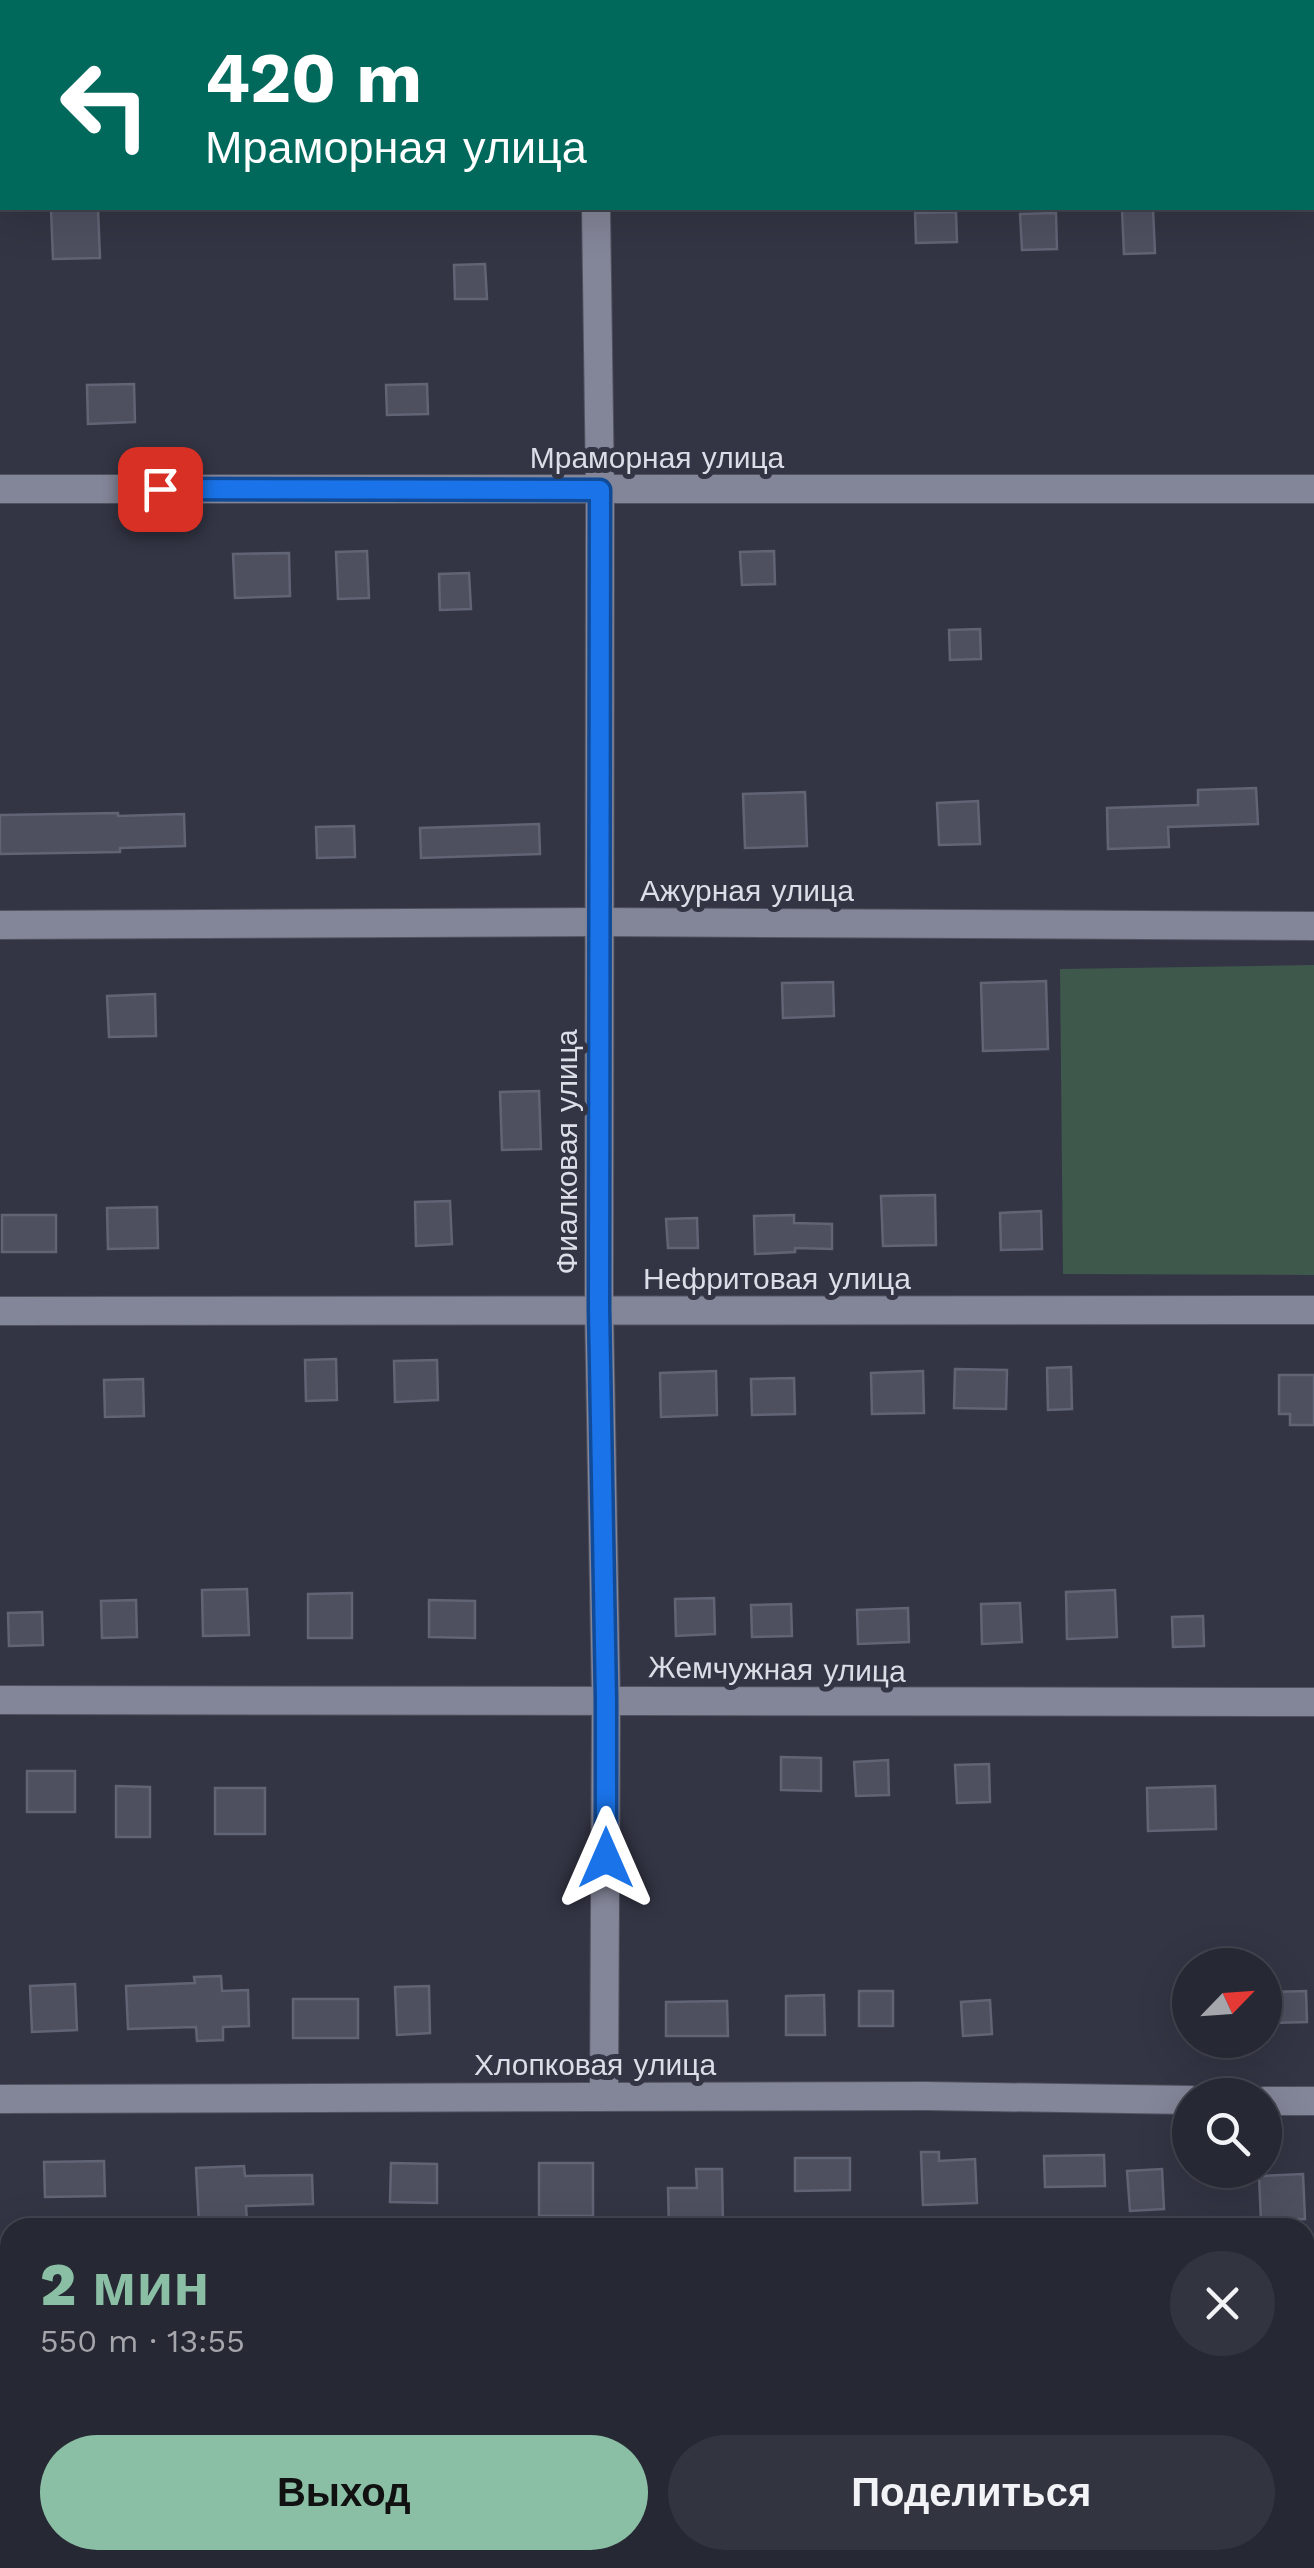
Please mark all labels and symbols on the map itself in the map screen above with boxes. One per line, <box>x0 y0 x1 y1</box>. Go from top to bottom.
street label: Мраморная улица <box>530 440 785 475</box>
pin <box>118 447 203 532</box>
street label: Ажурная улица <box>640 873 854 908</box>
street label: Фиалковая улица <box>549 1029 584 1275</box>
street label: Нефритовая улица <box>643 1261 911 1296</box>
street label: Жемчужная улица <box>648 1649 907 1689</box>
position arrow <box>554 1806 658 1910</box>
north arrow <box>1172 1948 1282 2058</box>
street label: Хлопковая улица <box>474 2047 716 2082</box>

